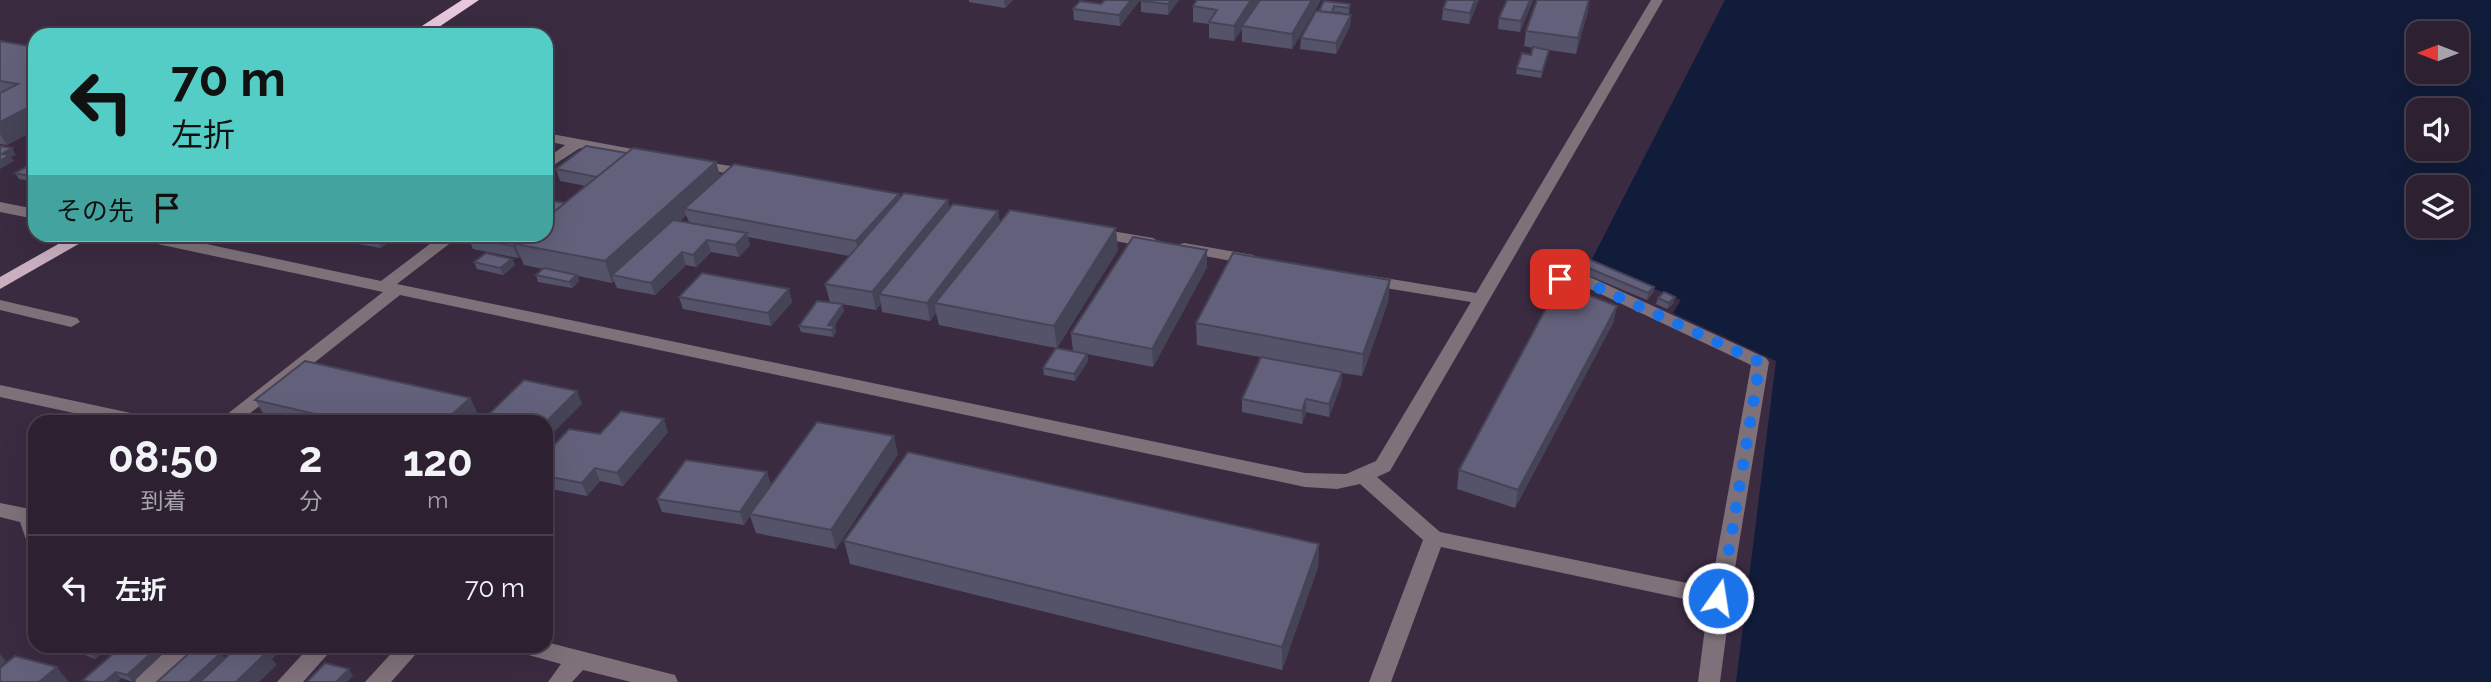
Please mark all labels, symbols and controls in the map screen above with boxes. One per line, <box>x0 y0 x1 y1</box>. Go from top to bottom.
north arrow <box>2406 21 2469 84</box>
map controls <box>2406 21 2469 238</box>
text: 70 m <box>171 50 286 107</box>
icon: left <box>56 56 147 147</box>
button: sound <box>2406 98 2469 161</box>
text: 左折 <box>171 116 235 153</box>
button: layers <box>2406 175 2469 238</box>
icon: arrive <box>148 189 186 227</box>
text: その先 <box>56 196 134 226</box>
pin <box>1530 249 1590 309</box>
icon: arrive <box>1541 260 1579 298</box>
text: 08:50 <box>108 433 219 482</box>
text: 2 <box>299 433 323 482</box>
text: 120 <box>403 437 473 486</box>
text: m <box>427 486 448 513</box>
text: 到着 <box>140 487 186 514</box>
text: 分 <box>299 487 322 514</box>
position arrow <box>1681 561 1755 635</box>
icon: left <box>56 569 94 607</box>
text: 70 m <box>465 573 525 603</box>
text: 左折 <box>115 575 167 605</box>

